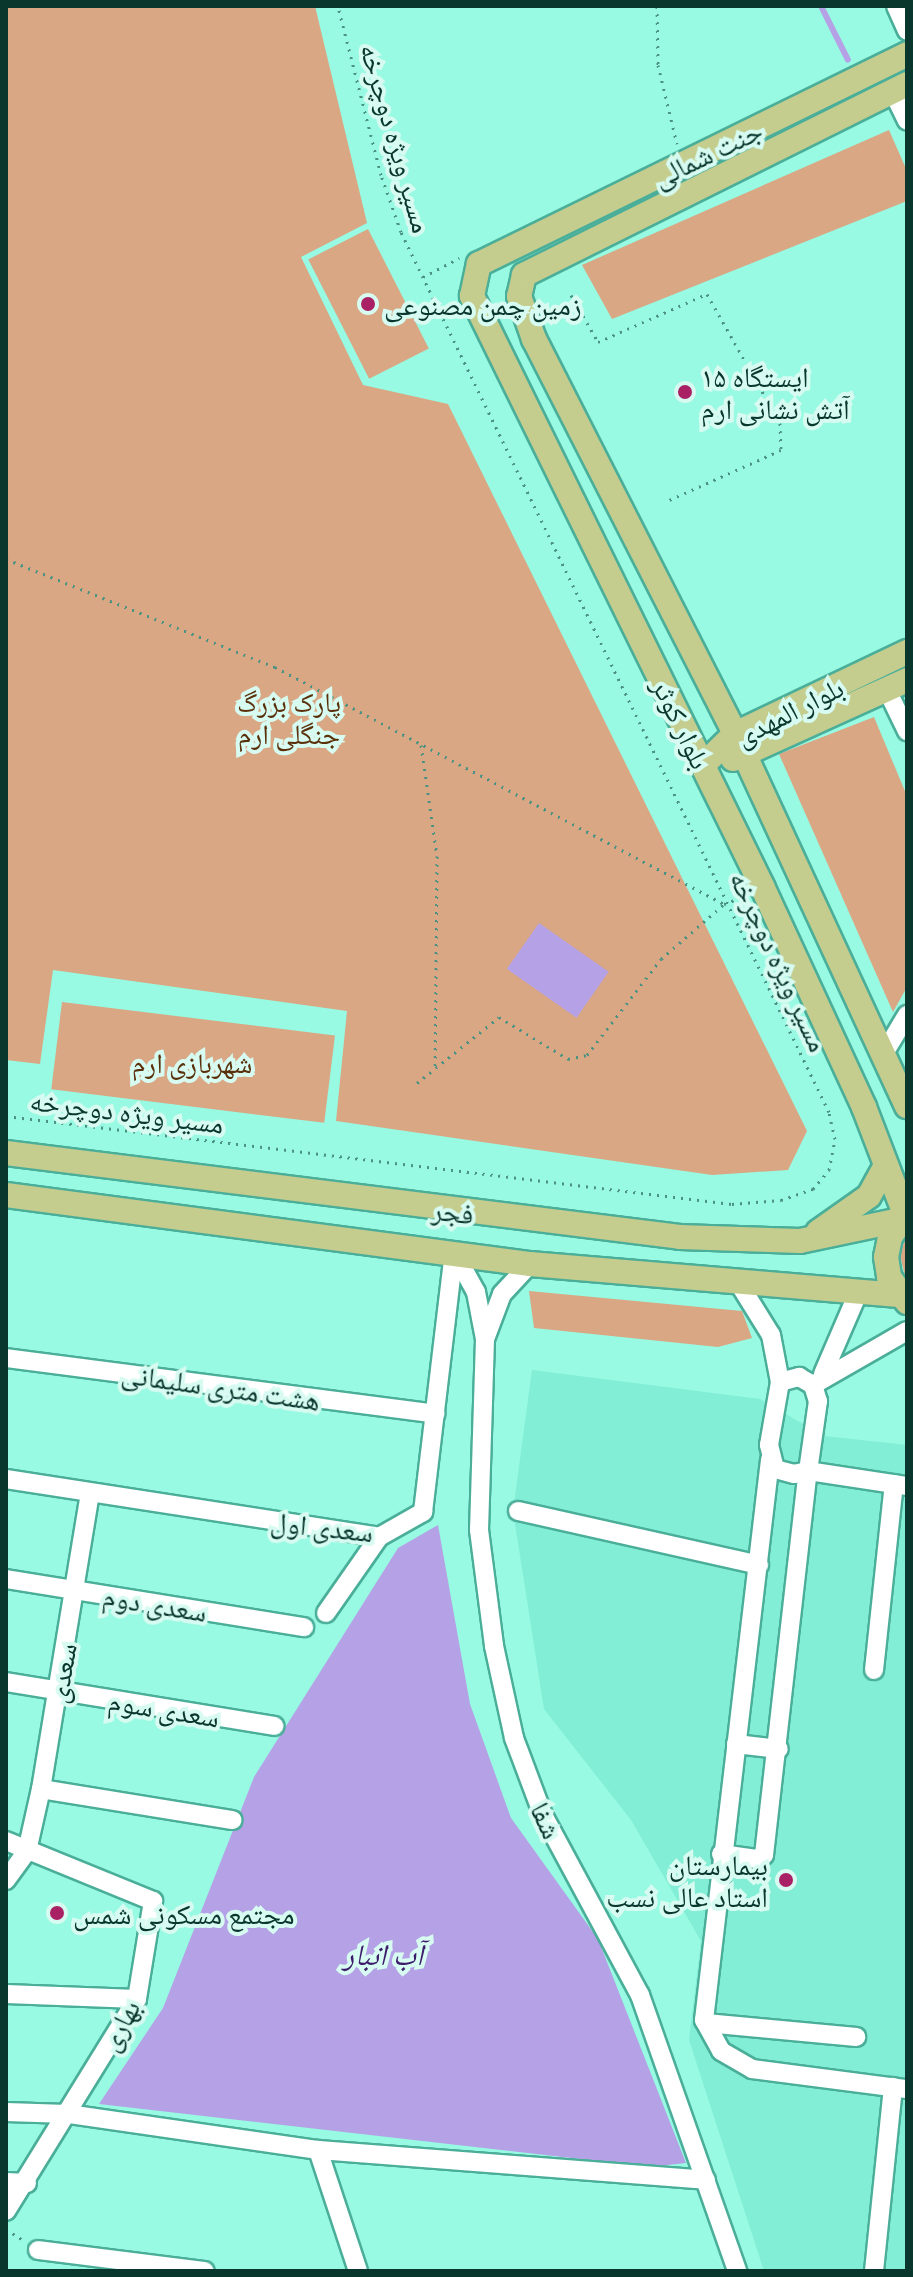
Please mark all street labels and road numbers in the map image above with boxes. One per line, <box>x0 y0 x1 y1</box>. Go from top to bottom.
street label: مسیر ویژه دوچرخه <box>354 40 440 236</box>
street label: جنت شمالی <box>647 112 767 194</box>
street label: بلوار المهدی <box>729 670 849 752</box>
street label: بلوار کوثر <box>646 672 718 774</box>
street label: مسیر ویژه دوچرخه <box>724 866 836 1056</box>
street label: مسیر ویژه دوچرخه <box>28 1082 226 1140</box>
street label: فجر <box>430 1192 476 1230</box>
street label: هشت متری سلیمانی <box>119 1355 323 1417</box>
street label: سعدی اول <box>269 1504 375 1548</box>
street label: سعدی دوم <box>100 1578 210 1628</box>
street label: سعدی <box>39 1640 83 1706</box>
street label: سعدی سوم <box>106 1683 222 1733</box>
street label: شفا <box>524 1796 570 1844</box>
street label: بهاری <box>92 1993 146 2057</box>

